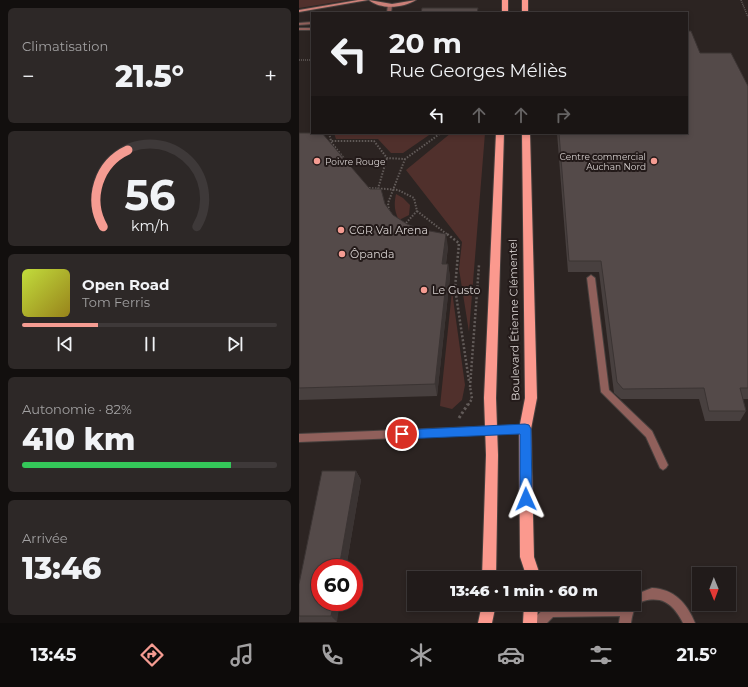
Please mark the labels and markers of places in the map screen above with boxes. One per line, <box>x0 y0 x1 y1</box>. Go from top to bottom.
place label: Centre commercial Auchan Nord <box>560 151 646 172</box>
marker: Poivre Rouge <box>312 156 322 166</box>
place label: Poivre Rouge <box>325 156 386 167</box>
marker: Centre commercial Auchan Nord <box>649 156 659 166</box>
place label: CGR Val Arena <box>349 223 428 237</box>
marker: CGR Val Arena <box>336 225 346 235</box>
place label: Ôpanda <box>350 247 395 261</box>
marker: Ôpanda <box>337 249 347 259</box>
place label: Le Gusto <box>432 283 480 297</box>
marker: Le Gusto <box>419 285 429 295</box>
pin <box>385 417 419 451</box>

